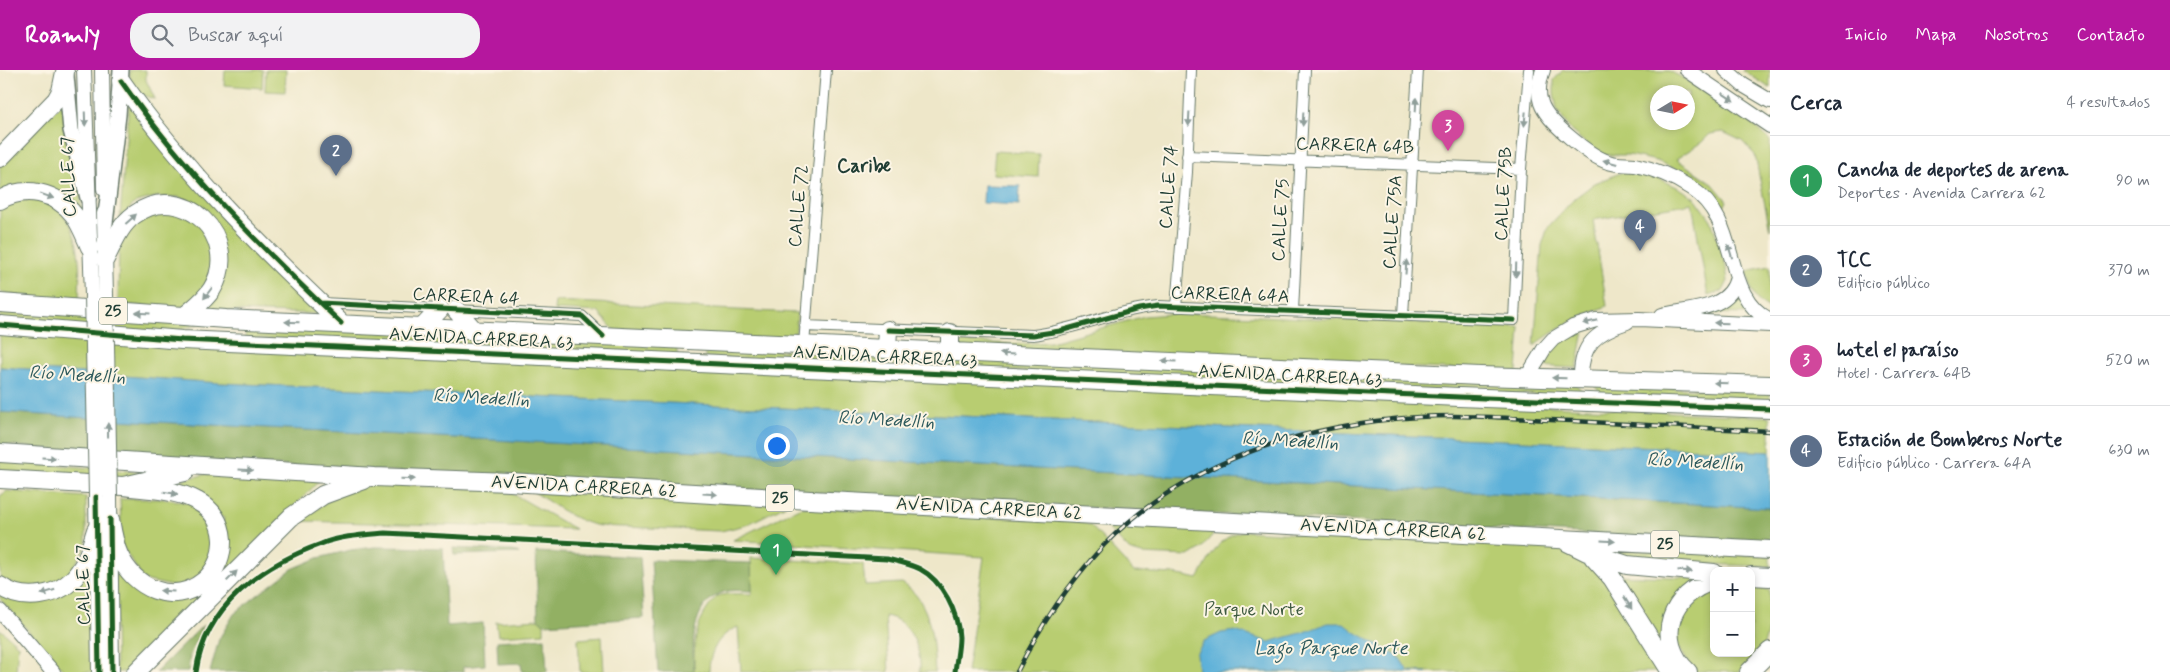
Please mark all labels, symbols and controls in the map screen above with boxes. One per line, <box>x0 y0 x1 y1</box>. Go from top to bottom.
search box <box>130 13 480 58</box>
text: Roamly <box>25 20 100 51</box>
icon: search <box>148 21 176 49</box>
text: Buscar aquí <box>188 23 283 48</box>
text: Inicio <box>1845 23 1887 47</box>
text: Mapa <box>1915 23 1956 47</box>
text: Nosotros <box>1984 23 2049 47</box>
text: Contacto <box>2077 23 2145 47</box>
north arrow <box>1650 85 1695 130</box>
text: Cerca <box>1790 89 1843 117</box>
one-way arrow <box>1721 92 1735 102</box>
text: 4 resultados <box>2066 92 2150 113</box>
one-way arrow <box>1412 96 1420 112</box>
pin: 3 <box>1432 110 1464 151</box>
one-way arrow <box>82 111 90 127</box>
one-way arrow <box>1185 111 1193 127</box>
one-way arrow <box>1298 111 1306 127</box>
one-way arrow <box>1521 111 1529 127</box>
street label: CARRERA 64B <box>1295 132 1415 160</box>
pin: 2 <box>320 135 352 176</box>
street label: CALLE 67 <box>56 136 82 218</box>
street label: CALLE 74 <box>1154 144 1184 230</box>
street label: CALLE 75B <box>1490 146 1518 242</box>
district label: Caribe <box>837 154 892 179</box>
one-way arrow <box>1602 158 1618 166</box>
text: Cancha de deportes de arena <box>1837 158 2068 183</box>
street label: CALLE 72 <box>783 164 815 248</box>
text: 1 <box>1802 170 1810 191</box>
text: 90 m <box>2116 170 2150 191</box>
street label: CALLE 75A <box>1378 174 1408 270</box>
street label: CALLE 75 <box>1267 178 1295 262</box>
text: Deportes · Avenida Carrera 62 <box>1837 183 2046 204</box>
one-way arrow <box>39 193 54 200</box>
pin: 4 <box>1624 210 1656 251</box>
one-way arrow <box>124 213 137 224</box>
one-way arrow <box>1725 243 1733 258</box>
text: TCC <box>1837 248 1871 273</box>
one-way arrow <box>1402 258 1410 274</box>
text: 2 <box>1802 260 1810 281</box>
text: 370 m <box>2108 260 2150 281</box>
one-way arrow <box>1512 262 1520 278</box>
text: Edificio público <box>1837 273 1930 294</box>
street label: CARRERA 64A <box>1170 281 1290 309</box>
street label: CARRERA 64 <box>412 282 520 312</box>
one-way arrow <box>203 286 213 300</box>
road number: 25 <box>99 298 127 325</box>
one-way arrow <box>134 309 150 317</box>
one-way arrow <box>284 317 300 325</box>
one-way arrow <box>1583 318 1598 326</box>
one-way arrow <box>1713 318 1729 326</box>
street label: AVENIDA CARRERA 63 <box>388 322 574 356</box>
text: hotel el paraíso <box>1837 338 1959 363</box>
street label: AVENIDA CARRERA 63 <box>792 340 978 374</box>
one-way arrow <box>999 349 1015 357</box>
text: 3 <box>1802 350 1810 371</box>
text: 520 m <box>2105 350 2150 371</box>
one-way arrow <box>1161 357 1177 365</box>
street label: AVENIDA CARRERA 63 <box>1197 359 1383 393</box>
water label: Río Medellín <box>28 360 126 390</box>
text: Hotel · Carrera 64B <box>1837 363 1971 384</box>
one-way arrow <box>1551 374 1567 382</box>
one-way arrow <box>1713 379 1729 387</box>
water label: Río Medellín <box>432 383 530 413</box>
water label: Río Medellín <box>837 405 935 435</box>
one-way arrow <box>104 422 112 438</box>
water label: Río Medellín <box>1241 426 1339 456</box>
text: Estación de Bomberos Norte <box>1837 428 2062 453</box>
your location <box>764 433 790 459</box>
text: 4 <box>1801 440 1811 461</box>
text: 630 m <box>2108 440 2150 461</box>
water label: Río Medellín <box>1646 447 1744 477</box>
text: Edificio público · Carrera 64A <box>1837 453 2032 474</box>
one-way arrow <box>41 454 57 462</box>
one-way arrow <box>238 466 254 474</box>
street label: AVENIDA CARRERA 62 <box>490 470 678 504</box>
one-way arrow <box>400 475 416 483</box>
road number: 25 <box>766 484 794 512</box>
one-way arrow <box>163 490 179 498</box>
one-way arrow <box>702 490 718 498</box>
street label: AVENIDA CARRERA 62 <box>895 492 1083 526</box>
street label: AVENIDA CARRERA 62 <box>1299 513 1487 547</box>
road number: 25 <box>1651 530 1679 558</box>
pin: 1 <box>760 534 792 575</box>
one-way arrow <box>1601 538 1617 546</box>
street label: CALLE 67 <box>71 544 97 626</box>
one-way arrow <box>1678 567 1694 575</box>
map controls <box>1710 567 1755 657</box>
button: + <box>1710 567 1755 612</box>
one-way arrow <box>226 570 238 582</box>
one-way arrow <box>158 587 174 595</box>
one-way arrow <box>40 589 55 597</box>
one-way arrow <box>1623 596 1633 610</box>
park label: Parque Norte <box>1204 598 1304 622</box>
button: − <box>1710 612 1755 657</box>
water label: Lago Parque Norte <box>1254 636 1408 663</box>

